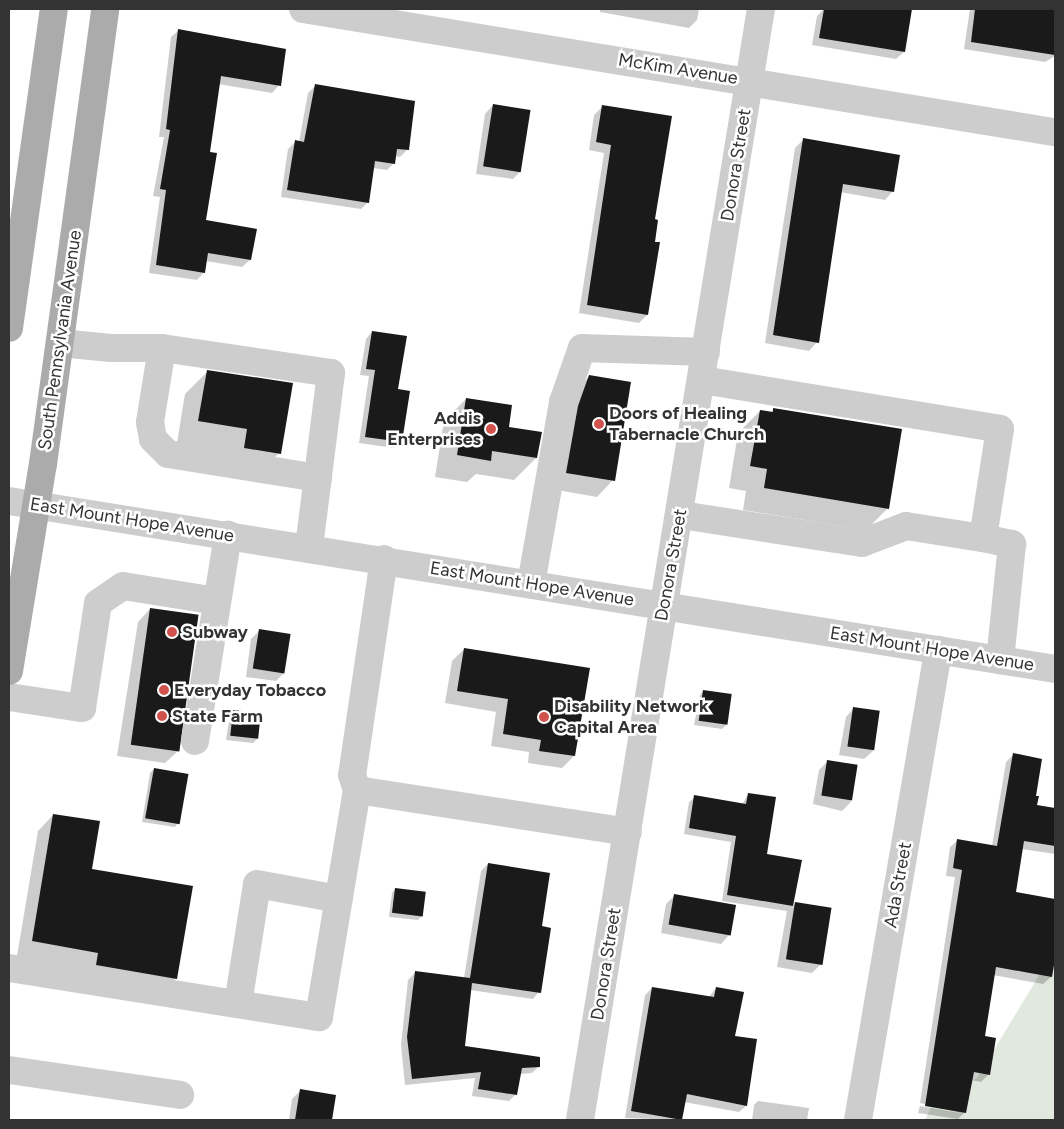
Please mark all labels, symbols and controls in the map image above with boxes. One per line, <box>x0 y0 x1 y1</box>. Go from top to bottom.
street label: McKim Avenue <box>617 49 739 89</box>
street label: Donora Street <box>716 107 756 223</box>
street label: South Pennsylvania Avenue <box>34 229 86 451</box>
place label: Doors of Healing Tabernacle Church <box>609 403 764 446</box>
place label: Addis Enterprises <box>387 408 481 450</box>
marker: Doors of Healing Tabernacle Church <box>593 418 605 430</box>
marker: Addis Enterprises <box>485 423 497 435</box>
street label: East Mount Hope Avenue <box>28 493 236 547</box>
street label: Donora Street <box>651 507 691 623</box>
street label: East Mount Hope Avenue <box>428 557 636 611</box>
place label: Subway <box>182 621 248 643</box>
street label: East Mount Hope Avenue <box>828 622 1036 676</box>
marker: Subway <box>166 626 178 638</box>
place label: Everyday Tobacco <box>174 679 326 701</box>
marker: Everyday Tobacco <box>158 684 170 696</box>
place label: Disability Network Capital Area <box>554 696 709 739</box>
place label: State Farm <box>172 705 263 727</box>
marker: State Farm <box>156 710 168 722</box>
marker: Disability Network Capital Area <box>538 711 550 723</box>
street label: Ada Street <box>880 840 916 930</box>
street label: Donora Street <box>586 906 626 1022</box>

